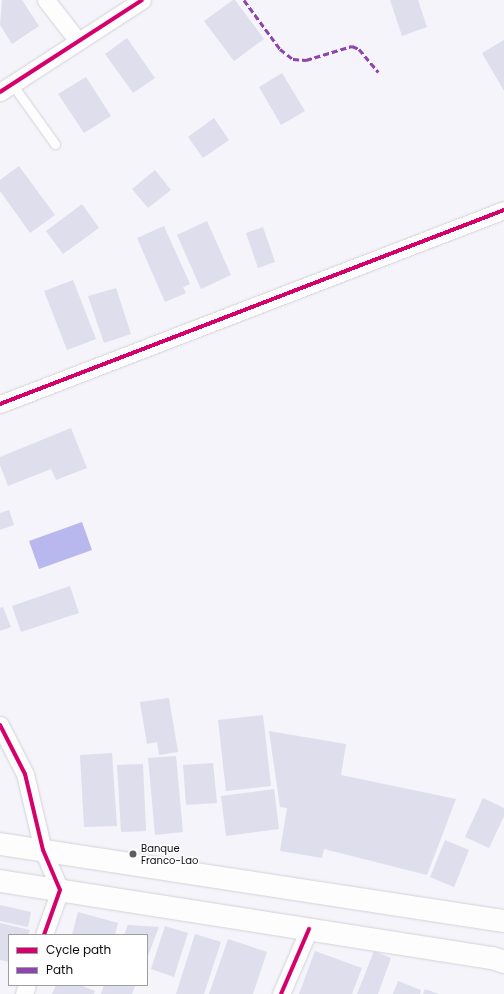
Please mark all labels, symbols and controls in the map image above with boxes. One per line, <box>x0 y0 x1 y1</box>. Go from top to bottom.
place label: Banque Franco-Lao <box>141 842 198 866</box>
marker: Banque Franco-Lao <box>128 849 138 859</box>
legend <box>8 934 148 986</box>
text: Cycle path <box>46 941 111 958</box>
text: Path <box>46 961 73 978</box>

